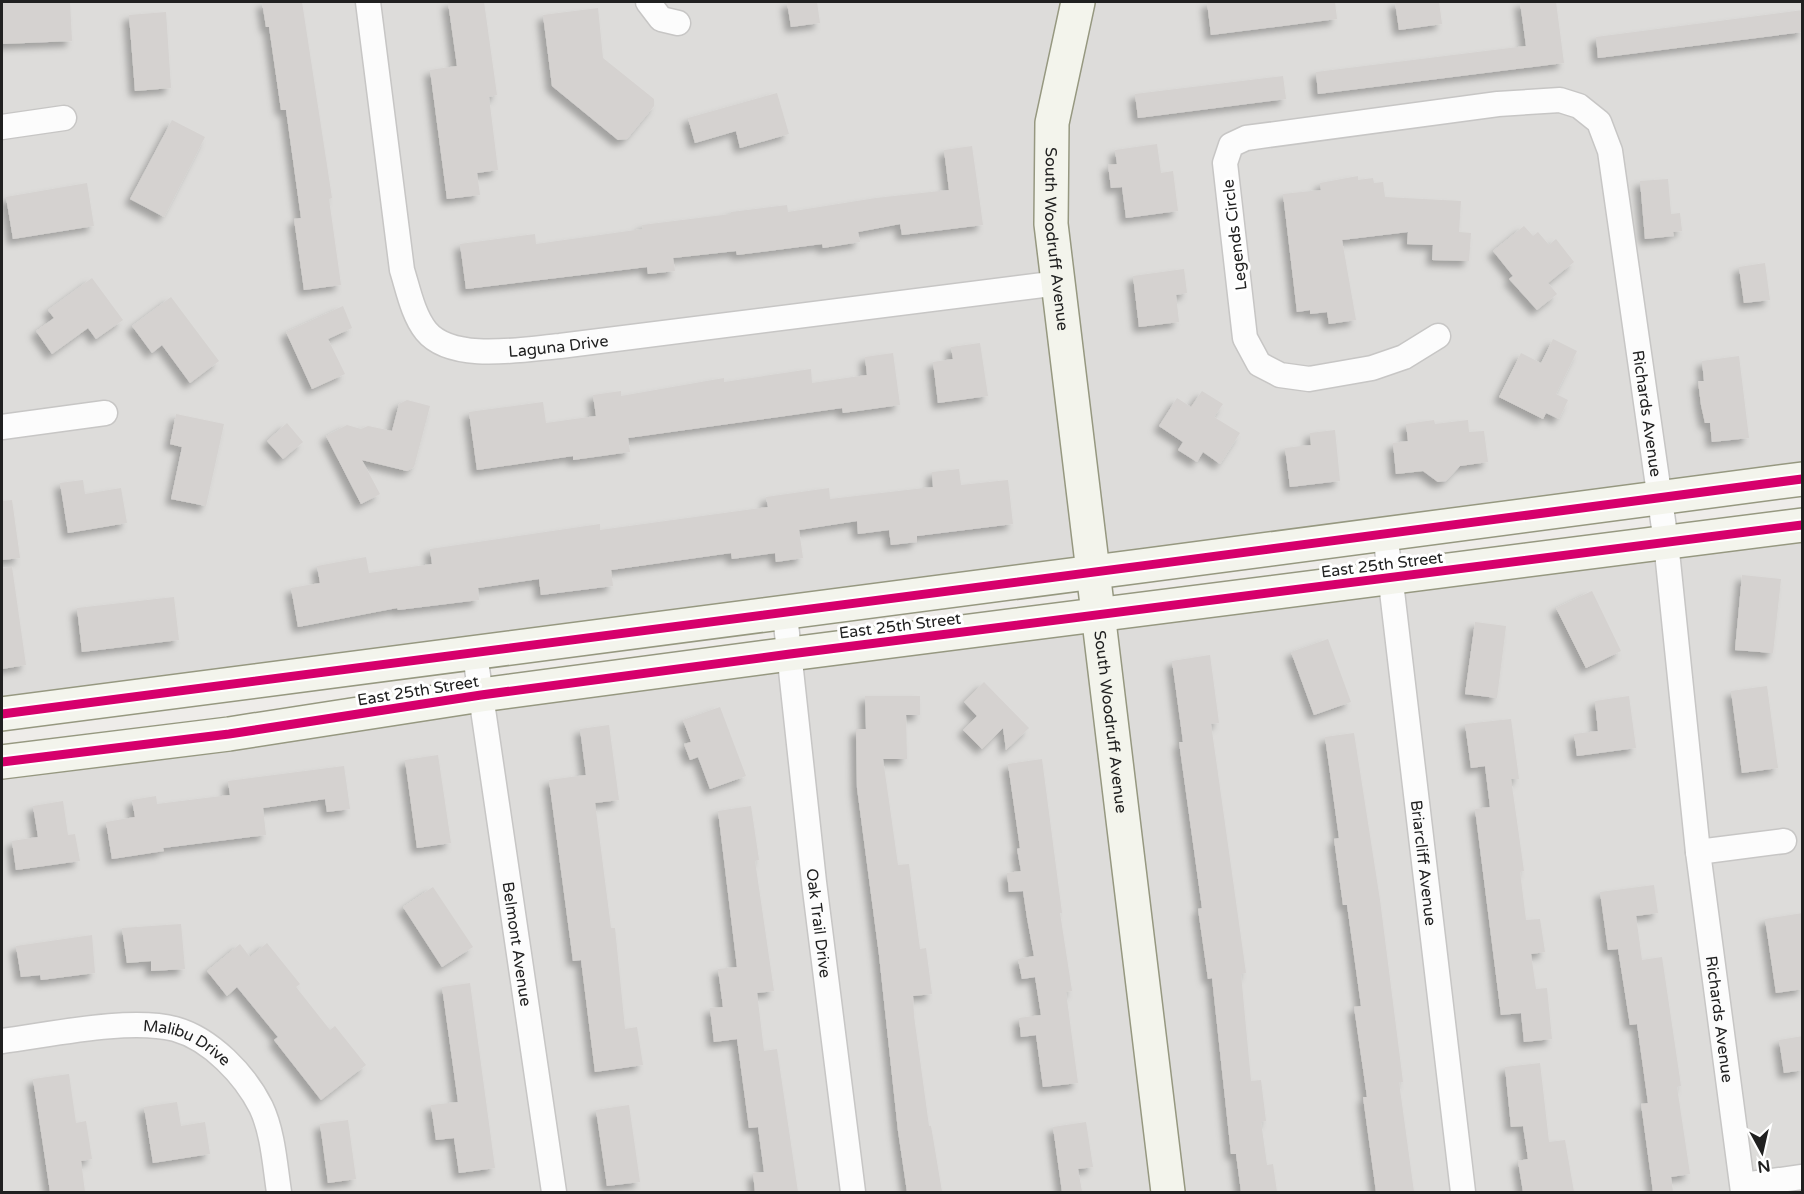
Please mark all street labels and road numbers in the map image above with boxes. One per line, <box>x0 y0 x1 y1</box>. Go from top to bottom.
street label: South Woodruff Avenue <box>1040 147 1073 332</box>
street label: Legends Circle <box>1218 178 1252 292</box>
street label: Laguna Drive <box>508 331 610 362</box>
street label: Richards Avenue <box>1628 349 1666 478</box>
street label: East 25th Street <box>1320 548 1444 582</box>
street label: East 25th Street <box>838 609 962 643</box>
street label: South Woodruff Avenue <box>1089 629 1131 814</box>
street label: East 25th Street <box>356 672 480 710</box>
street label: Briarcliff Avenue <box>1406 799 1440 927</box>
street label: Oak Trail Drive <box>802 867 835 979</box>
street label: Belmont Avenue <box>497 880 536 1008</box>
street label: Richards Avenue <box>1701 954 1737 1084</box>
street label: Malibu Drive <box>142 1016 235 1070</box>

